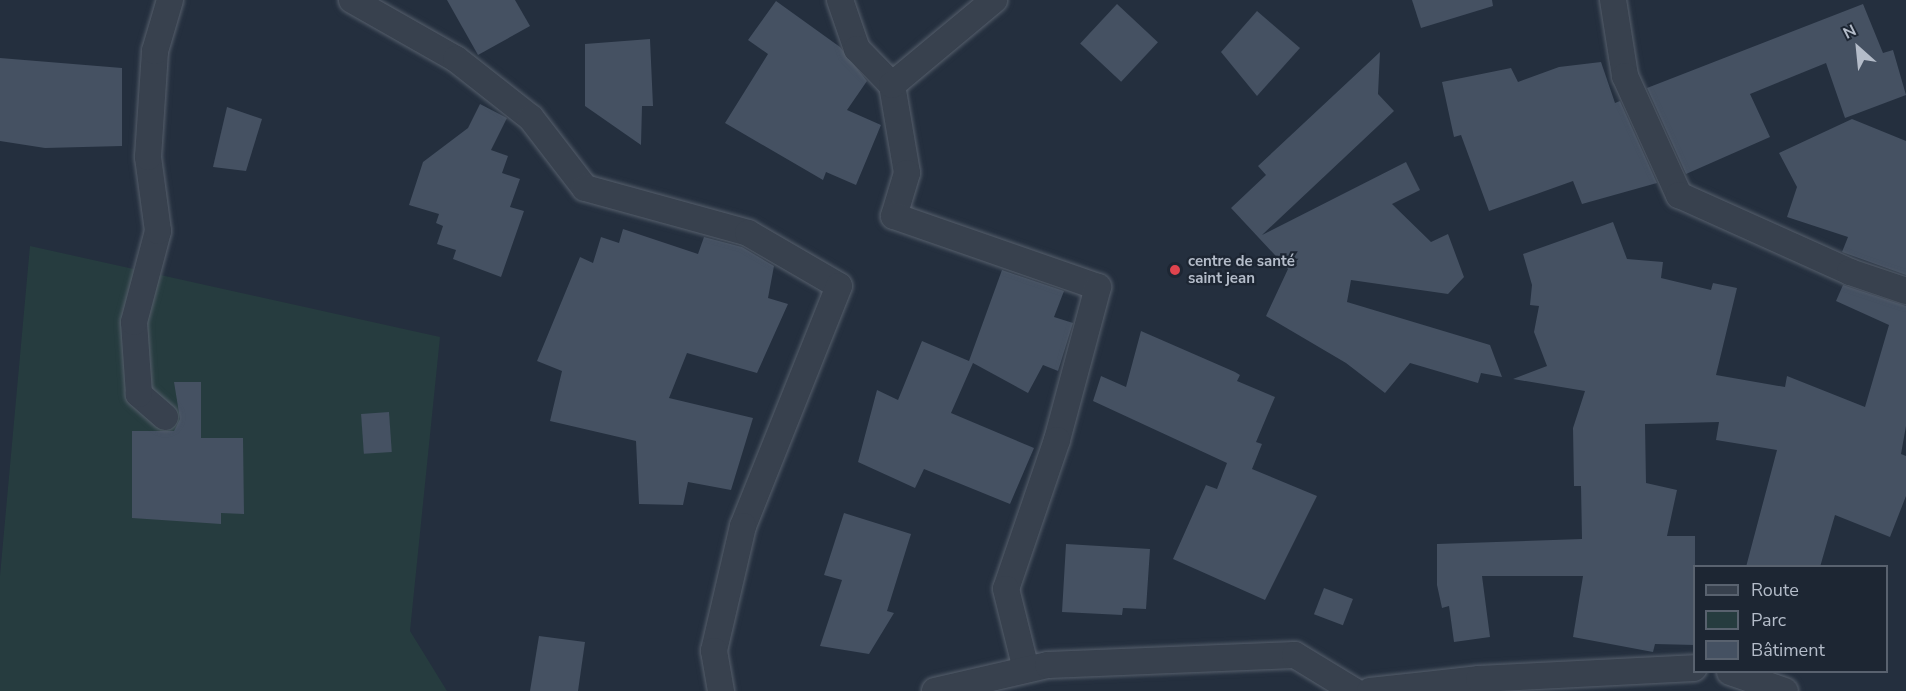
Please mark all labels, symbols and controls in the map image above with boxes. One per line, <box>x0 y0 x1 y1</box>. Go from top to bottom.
north arrow <box>1828 18 1888 78</box>
text: N <box>1840 19 1860 44</box>
place label: centre de santé saint jean <box>1188 252 1295 287</box>
marker: centre de santé saint jean <box>1166 261 1184 279</box>
legend <box>1693 565 1888 673</box>
text: Route <box>1751 578 1799 602</box>
text: Parc <box>1751 608 1786 632</box>
text: Bâtiment <box>1751 638 1825 662</box>

